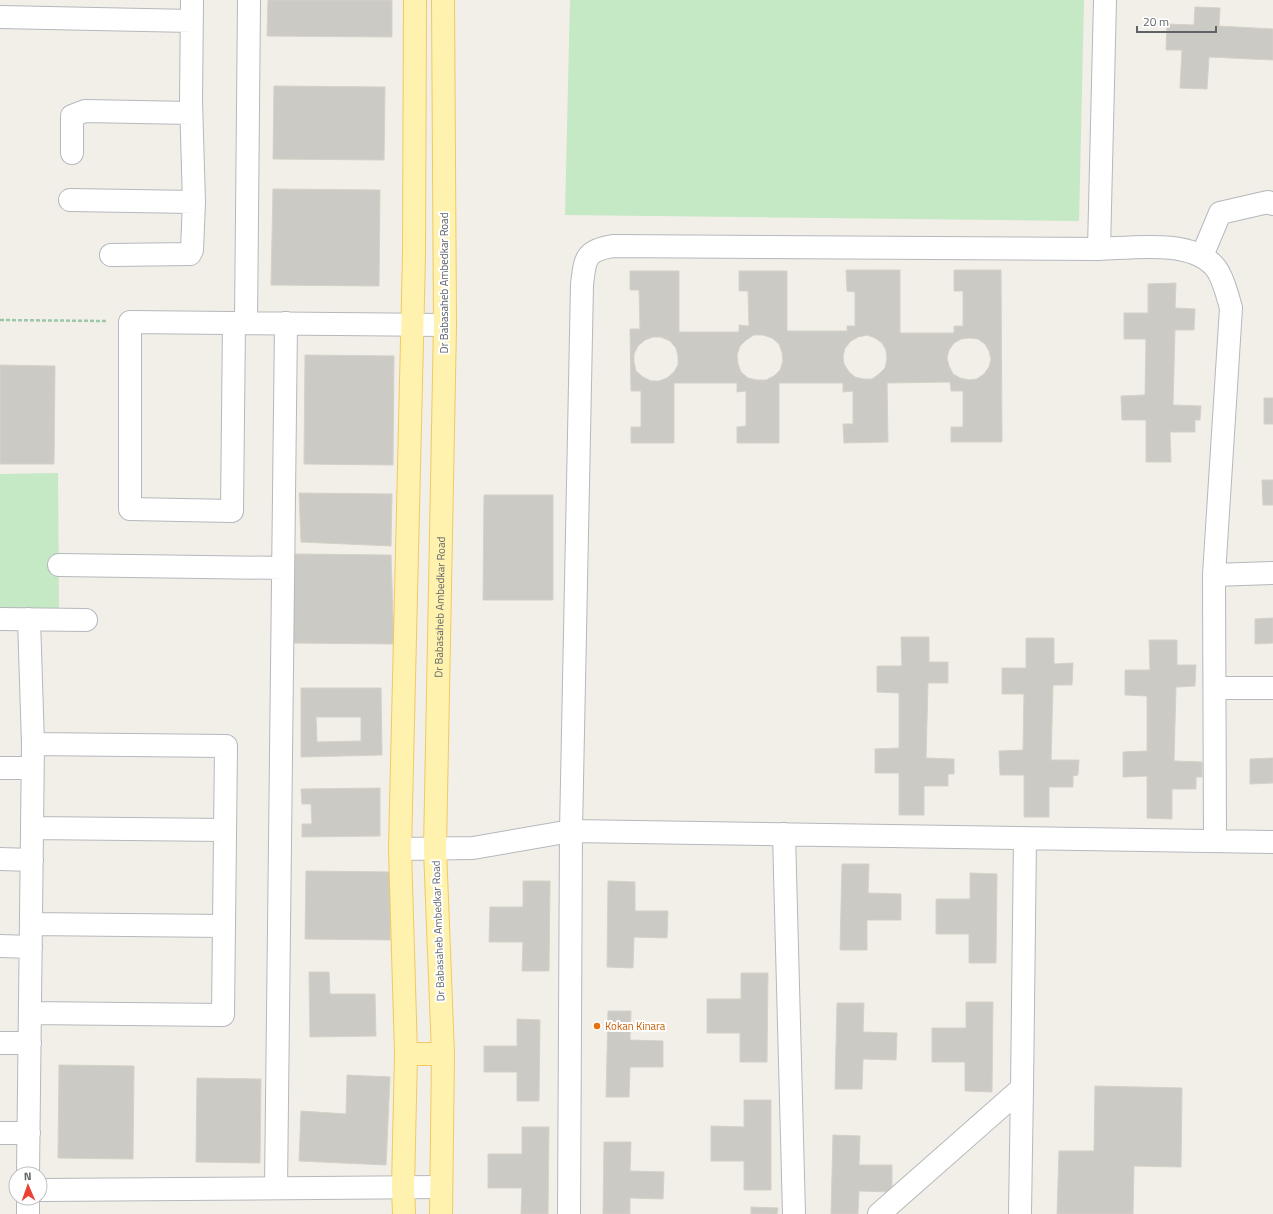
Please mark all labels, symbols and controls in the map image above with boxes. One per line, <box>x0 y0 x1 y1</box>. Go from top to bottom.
scale bar <box>1137 8 1216 34</box>
text: 20 m <box>1143 12 1169 31</box>
street label: Dr Babasaheb Ambedkar Road <box>436 212 452 353</box>
street label: Dr Babasaheb Ambedkar Road <box>430 536 449 678</box>
street label: Dr Babasaheb Ambedkar Road <box>428 860 448 1002</box>
place label: Kokan Kinara <box>605 1018 666 1034</box>
marker: Kokan Kinara <box>592 1021 602 1031</box>
north arrow <box>8 1166 48 1206</box>
text: N <box>24 1168 32 1184</box>

